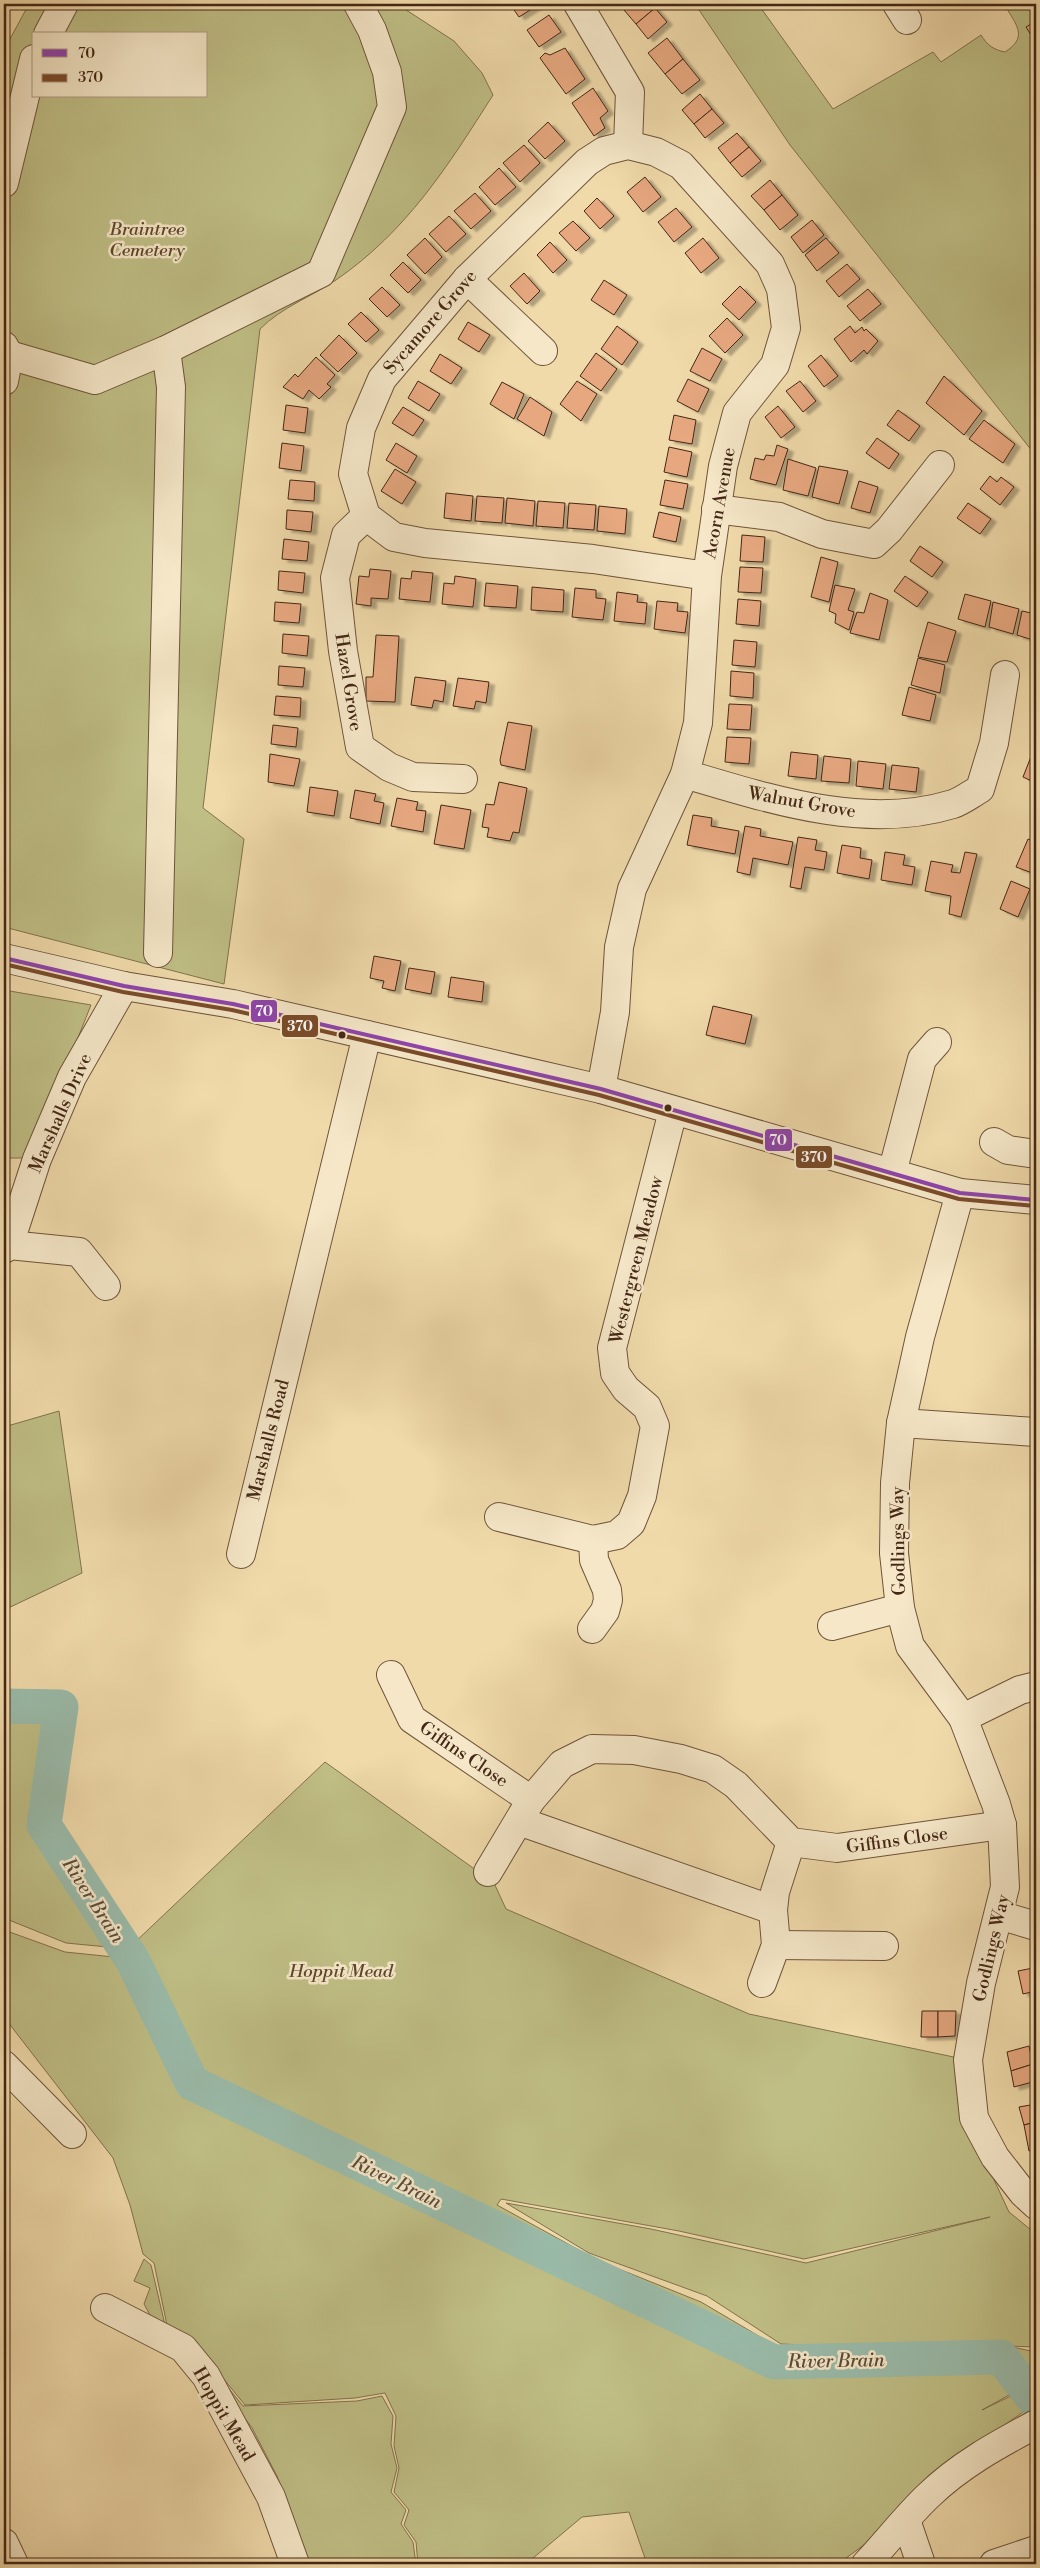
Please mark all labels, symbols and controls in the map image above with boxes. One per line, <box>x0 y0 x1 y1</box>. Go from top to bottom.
legend <box>32 32 208 98</box>
text: 70 <box>78 44 95 63</box>
text: 370 <box>78 68 103 87</box>
park label: Braintree Cemetery <box>109 218 185 262</box>
street label: Sycamore Grove <box>379 265 482 379</box>
street label: Acorn Avenue <box>698 446 741 562</box>
street label: Hazel Grove <box>329 632 368 733</box>
street label: Walnut Grove <box>745 782 858 823</box>
line badge: 70 <box>250 999 278 1023</box>
text: 70 <box>255 1003 273 1021</box>
line badge: 370 <box>281 1014 319 1038</box>
text: 370 <box>287 1018 313 1036</box>
unlabelled marker <box>337 1030 347 1040</box>
street label: Marshalls Drive <box>24 1050 97 1177</box>
unlabelled marker <box>663 1103 673 1113</box>
line badge: 70 <box>764 1128 793 1152</box>
text: 70 <box>769 1132 787 1150</box>
line badge: 370 <box>795 1145 833 1169</box>
text: 370 <box>801 1149 827 1167</box>
street label: Westergreen Meadow <box>604 1173 669 1347</box>
street label: Marshalls Road <box>242 1376 295 1503</box>
street label: Godlings Way <box>886 1486 911 1596</box>
street label: Giffins Close <box>415 1716 513 1793</box>
street label: Giffins Close <box>845 1822 949 1859</box>
water label: River Brain <box>56 1852 130 1948</box>
street label: Godlings Way <box>968 1892 1015 2004</box>
park label: Hoppit Mead <box>288 1960 394 1983</box>
water label: River Brain <box>347 2149 446 2214</box>
water label: River Brain <box>786 2348 885 2374</box>
street label: Hoppit Mead <box>187 2363 260 2466</box>

